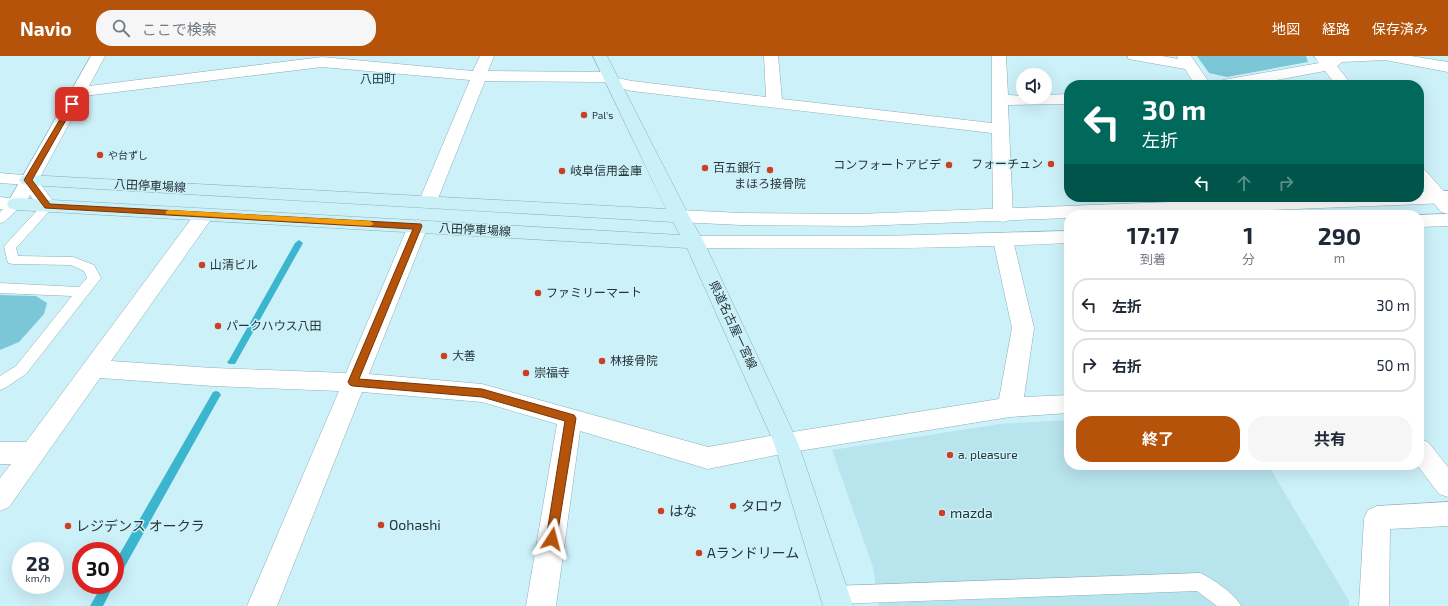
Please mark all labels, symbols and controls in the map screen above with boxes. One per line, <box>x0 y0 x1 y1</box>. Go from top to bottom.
search box <box>96 10 376 46</box>
text: Navio <box>20 17 72 40</box>
icon: search <box>110 17 132 39</box>
text: ここで検索 <box>142 20 217 38</box>
text: 地図 <box>1272 20 1300 37</box>
text: 経路 <box>1322 20 1350 37</box>
text: 保存済み <box>1372 20 1428 37</box>
map controls <box>1016 68 1052 104</box>
button: sound <box>1016 68 1052 104</box>
district label: 八田町 <box>360 71 396 85</box>
pin <box>55 87 89 121</box>
text: 30 m <box>1142 92 1206 126</box>
icon: arrive <box>61 93 83 115</box>
icon: left <box>1076 96 1128 148</box>
place label: Pal's <box>592 109 613 121</box>
marker: Pal's <box>579 110 589 120</box>
text: 左折 <box>1142 129 1178 151</box>
place label: や台ずし <box>108 149 148 161</box>
marker: や台ずし <box>95 150 105 160</box>
place label: フォーチュン <box>971 156 1043 170</box>
place label: コンフォートアビデ <box>833 157 941 171</box>
marker: フォーチュン <box>1046 159 1056 169</box>
place label: 百五銀行 <box>713 160 761 174</box>
marker: コンフォートアビデ <box>944 160 954 170</box>
place label: 岐阜信用金庫 <box>570 163 642 177</box>
marker: 百五銀行 <box>700 163 710 173</box>
marker: まほろ接骨院 <box>765 165 775 175</box>
marker: 岐阜信用金庫 <box>557 166 567 176</box>
icon: left <box>1191 172 1213 194</box>
icon: ahead <box>1233 172 1255 194</box>
icon: right <box>1275 172 1297 194</box>
street label: 八田停車場線 <box>114 176 186 194</box>
place label: まほろ接骨院 <box>734 176 806 190</box>
street label: 八田停車場線 <box>439 220 511 238</box>
text: 17:17 <box>1127 220 1179 249</box>
text: 1 <box>1243 220 1254 249</box>
text: 290 <box>1318 221 1361 250</box>
text: m <box>1334 250 1345 266</box>
text: 到着 <box>1140 251 1166 267</box>
text: 分 <box>1242 251 1255 267</box>
place label: 山清ビル <box>210 257 258 271</box>
marker: 山清ビル <box>197 260 207 270</box>
street label: 県道名古屋一宮線 <box>707 278 761 371</box>
place label: ファミリーマート <box>546 285 642 299</box>
marker: ファミリーマート <box>533 288 543 298</box>
icon: left <box>1078 294 1100 316</box>
text: 30 m <box>1376 296 1410 314</box>
text: 左折 <box>1112 297 1142 315</box>
place label: パークハウス八田 <box>226 318 321 332</box>
marker: パークハウス八田 <box>213 321 223 331</box>
place label: 大善 <box>452 348 476 362</box>
marker: 大善 <box>439 351 449 361</box>
place label: 林接骨院 <box>610 353 658 367</box>
icon: right <box>1078 354 1100 376</box>
marker: 林接骨院 <box>597 356 607 366</box>
text: 50 m <box>1376 356 1410 374</box>
text: 右折 <box>1112 357 1142 375</box>
place label: 崇福寺 <box>534 365 570 379</box>
marker: 崇福寺 <box>521 368 531 378</box>
button: 終了 <box>1076 416 1240 462</box>
button: 共有 <box>1248 416 1412 462</box>
place label: a. pleasure <box>958 447 1018 461</box>
marker: a. pleasure <box>945 450 955 460</box>
place label: タロウ <box>741 497 783 514</box>
marker: タロウ <box>728 501 738 511</box>
place label: はな <box>669 502 697 519</box>
place label: mazda <box>950 504 993 521</box>
marker: はな <box>656 506 666 516</box>
marker: mazda <box>937 508 947 518</box>
place label: Oohashi <box>389 516 441 533</box>
place label: レジデンス オークラ <box>76 517 205 534</box>
position arrow <box>531 518 573 560</box>
marker: Oohashi <box>376 520 386 530</box>
marker: レジデンス オークラ <box>63 521 73 531</box>
speed limit sign: 30 <box>72 542 124 594</box>
place label: Aランドリーム <box>707 544 799 561</box>
marker: Aランドリーム <box>694 548 704 558</box>
text: 28 <box>26 551 50 575</box>
text: km/h <box>26 572 50 584</box>

